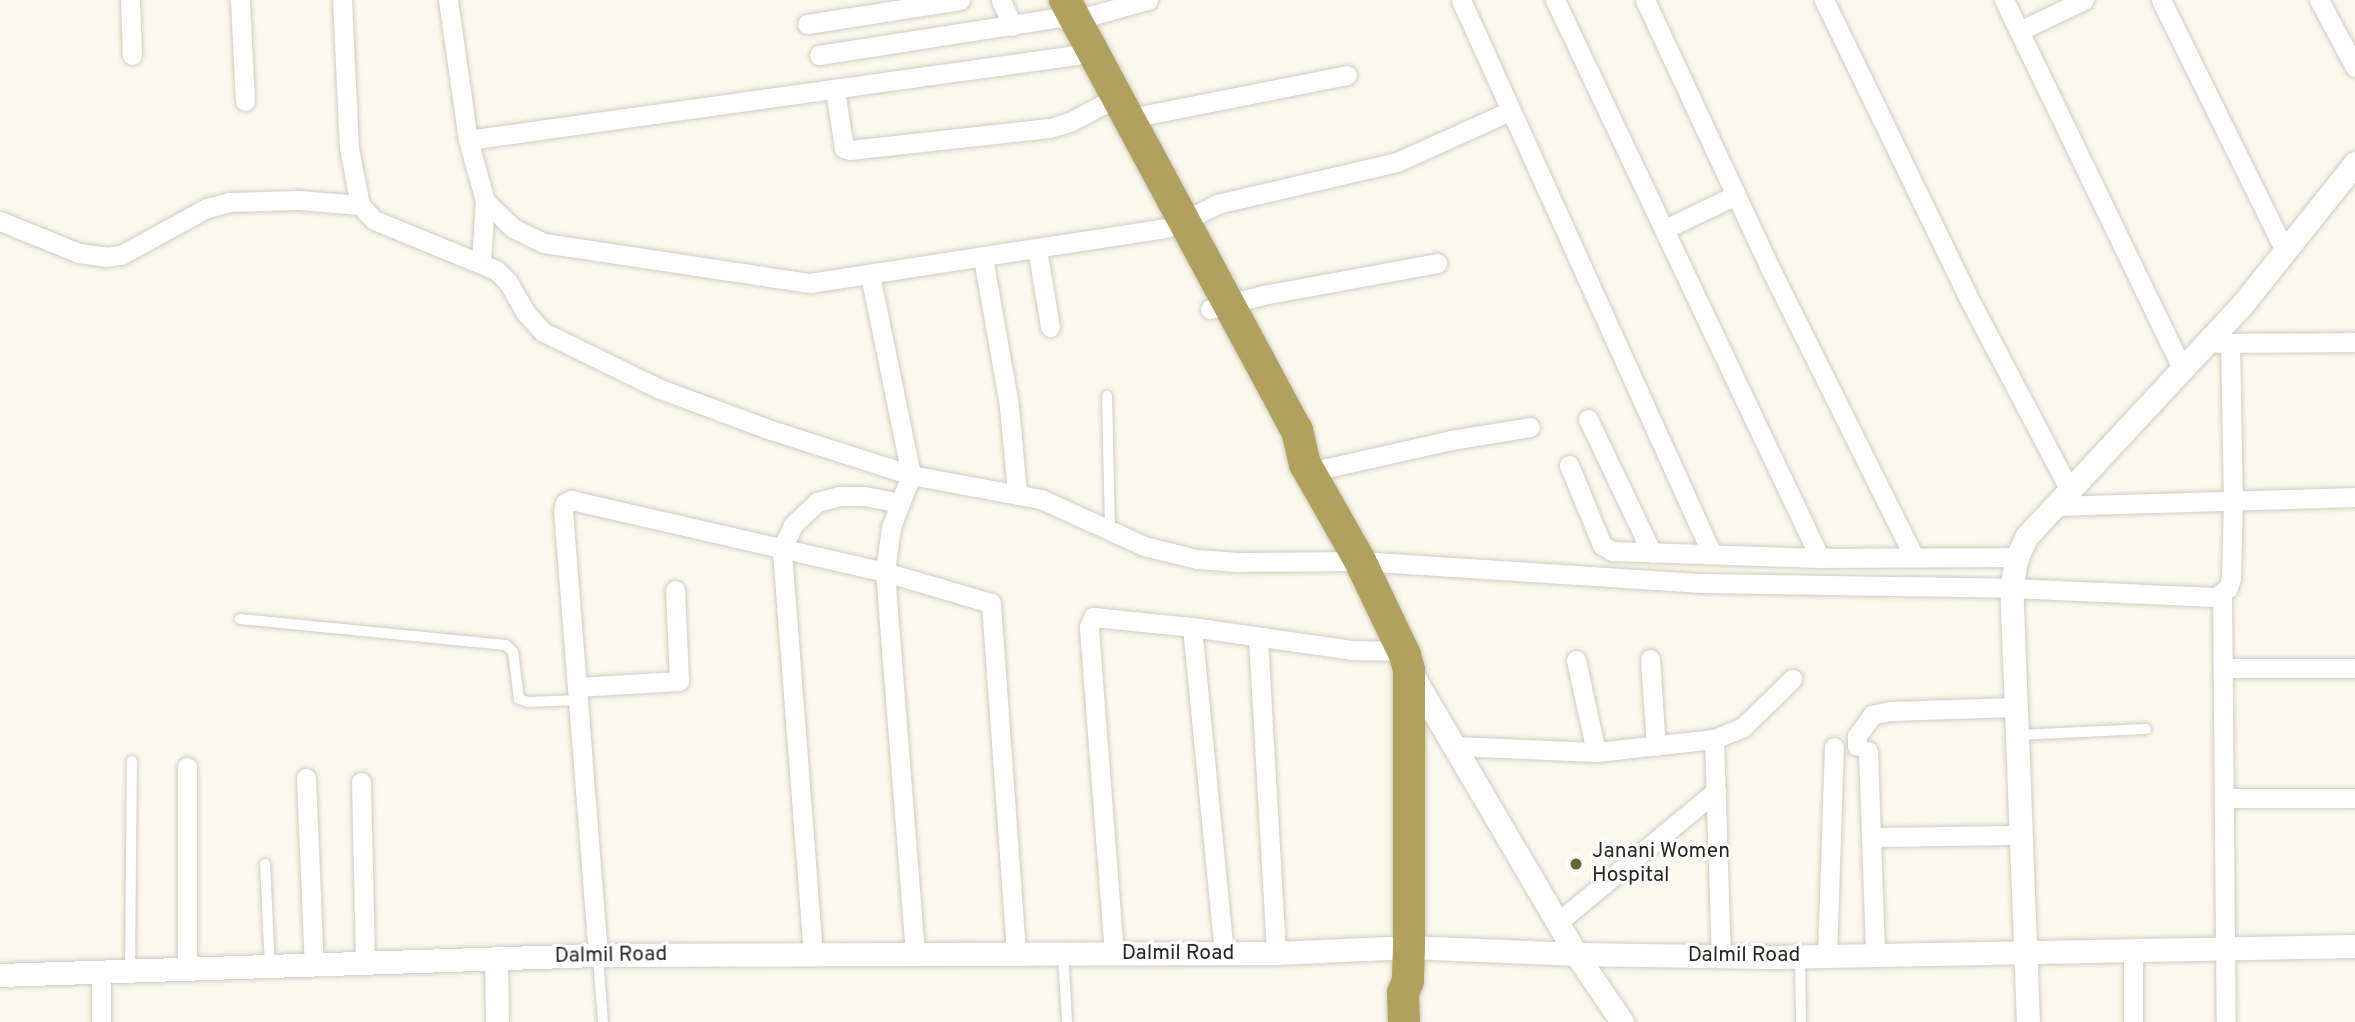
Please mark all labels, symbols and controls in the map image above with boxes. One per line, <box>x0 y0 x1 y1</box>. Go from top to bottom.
place label: Janani Women Hospital <box>1592 839 1730 889</box>
marker: Janani Women Hospital <box>1566 854 1586 874</box>
street label: Dalmil Road <box>1122 941 1234 967</box>
street label: Dalmil Road <box>554 942 668 970</box>
street label: Dalmil Road <box>1688 943 1800 969</box>

